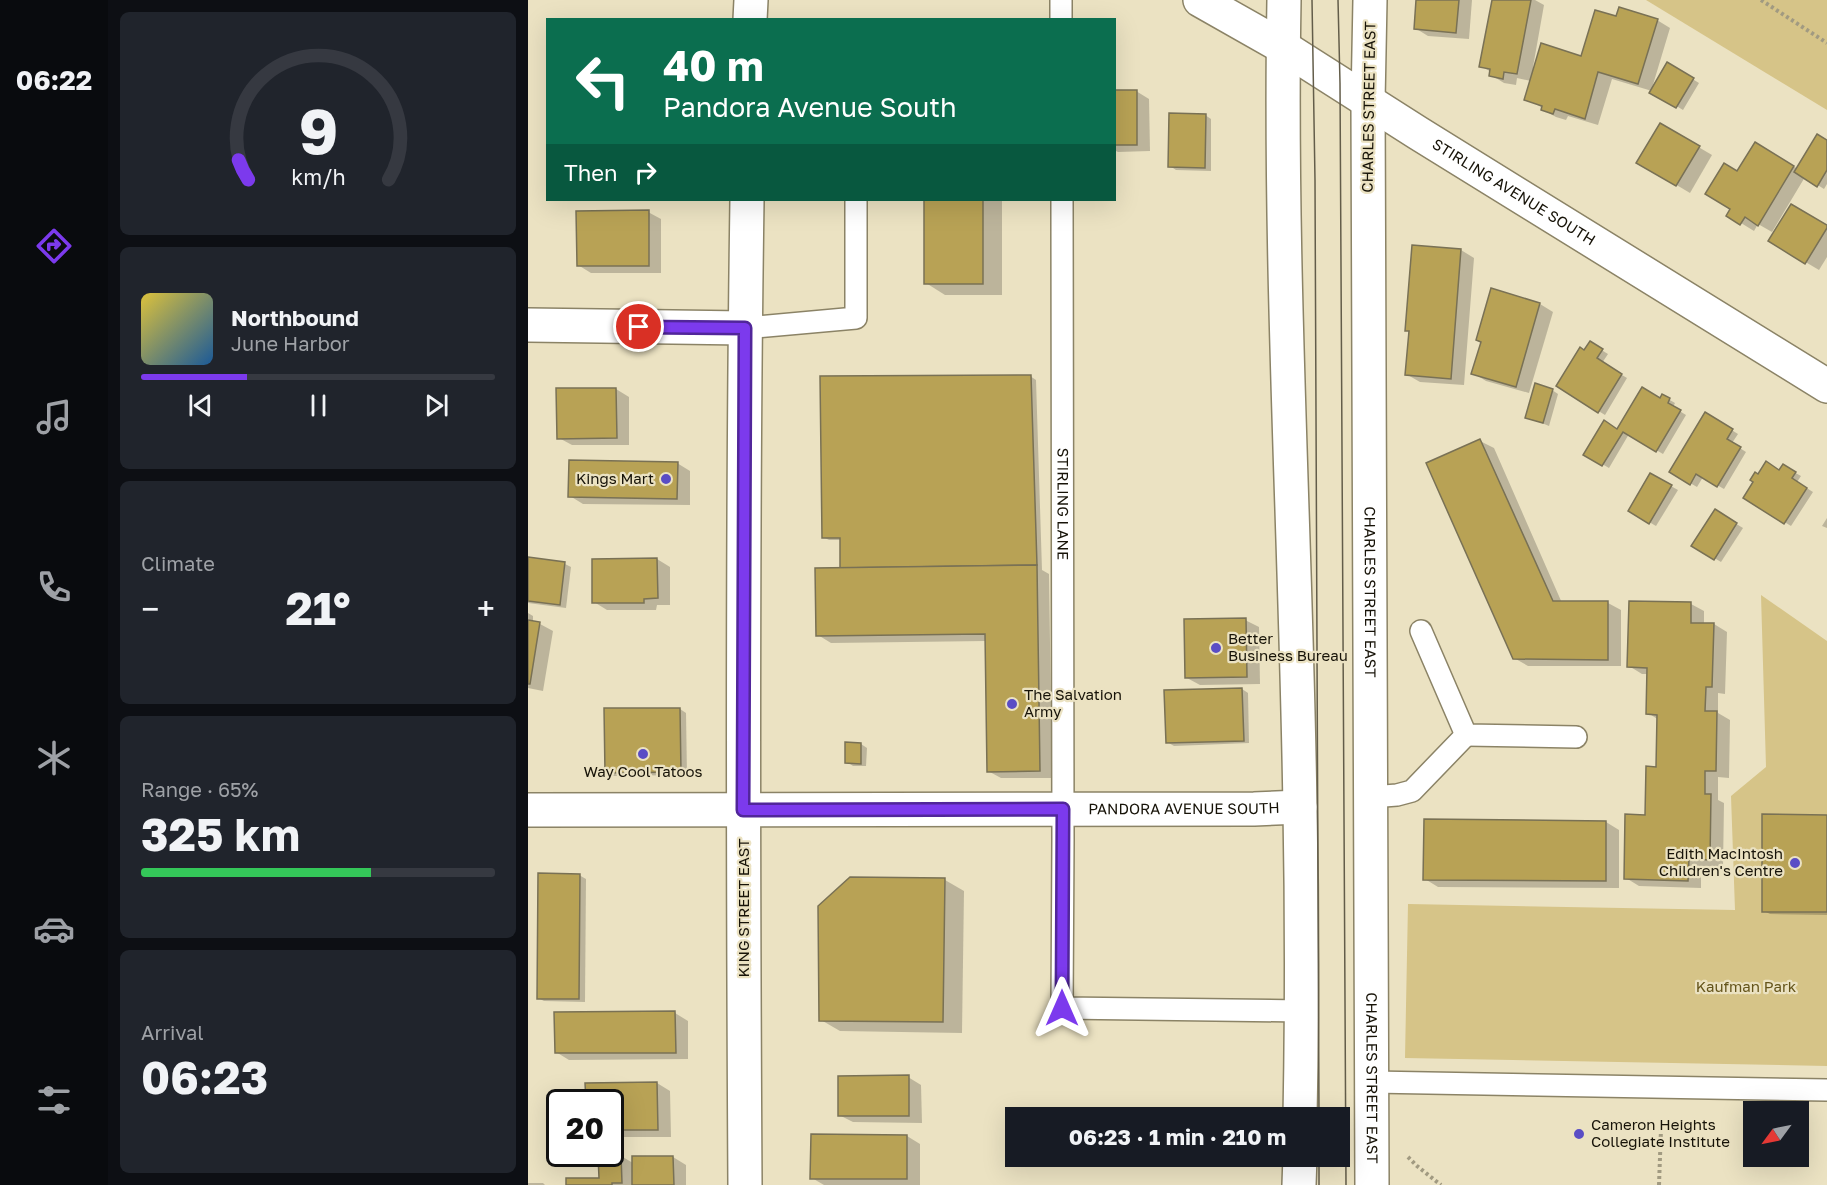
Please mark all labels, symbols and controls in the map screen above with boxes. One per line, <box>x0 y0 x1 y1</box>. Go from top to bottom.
street label: CHARLES STREET EAST <box>1358 21 1378 193</box>
text: 40 m <box>663 40 764 90</box>
icon: left <box>564 42 642 120</box>
text: 06:22 <box>16 64 92 96</box>
text: Pandora Avenue South <box>663 91 957 123</box>
text: 9 <box>298 93 338 168</box>
street label: STIRLING AVENUE SOUTH <box>1429 134 1599 249</box>
icon: right <box>629 156 662 189</box>
text: Then <box>564 159 617 186</box>
text: km/h <box>291 165 345 191</box>
icon: directions <box>33 225 75 267</box>
pin <box>613 301 664 352</box>
text: Northbound <box>231 304 359 331</box>
icon: arrive <box>622 310 655 343</box>
text: June Harbor <box>231 331 350 355</box>
icon: previous <box>184 389 217 422</box>
icon: pause <box>302 389 335 422</box>
icon: next <box>420 389 453 422</box>
icon: music <box>33 396 75 438</box>
street label: STIRLING LANE <box>1054 448 1073 560</box>
place label: Kings Mart <box>576 469 654 487</box>
marker: Kings Mart <box>659 472 673 486</box>
street label: CHARLES STREET EAST <box>1361 506 1380 678</box>
text: Climate <box>141 551 215 575</box>
icon: phone <box>33 566 75 608</box>
text: 21° <box>285 581 351 635</box>
text: − <box>141 589 159 628</box>
text: + <box>477 589 495 628</box>
place label: Better Business Bureau <box>1228 629 1348 664</box>
marker: Better Business Bureau <box>1209 641 1223 655</box>
place label: The Salvation Army <box>1024 685 1122 720</box>
marker: The Salvation Army <box>1005 697 1019 711</box>
icon: climate <box>33 737 75 779</box>
marker: Way Cool Tatoos <box>636 747 650 761</box>
place label: Way Cool Tatoos <box>583 762 703 780</box>
text: Range · 65% <box>141 777 258 801</box>
street label: PANDORA AVENUE SOUTH <box>1088 798 1280 817</box>
text: 325 km <box>141 807 300 861</box>
street label: KING STREET EAST <box>734 838 752 978</box>
place label: Edith MacIntosh Children's Centre <box>1659 844 1783 879</box>
marker: Edith MacIntosh Children's Centre <box>1788 856 1802 870</box>
icon: car <box>33 908 75 950</box>
position arrow <box>1030 976 1094 1040</box>
park label: Kaufman Park <box>1696 977 1797 995</box>
street label: CHARLES STREET EAST <box>1363 992 1382 1164</box>
text: Arrival <box>141 1020 204 1044</box>
text: 06:23 <box>141 1050 268 1104</box>
icon: filters <box>33 1079 75 1121</box>
speed limit sign: 20 <box>546 1089 624 1167</box>
north arrow <box>1743 1101 1809 1167</box>
map controls <box>1743 1101 1809 1167</box>
place label: Cameron Heights Collegiate Institute <box>1591 1115 1730 1150</box>
text: 06:23 · 1 min · 210 m <box>1069 1123 1286 1150</box>
marker: Cameron Heights Collegiate Institute <box>1572 1127 1586 1141</box>

